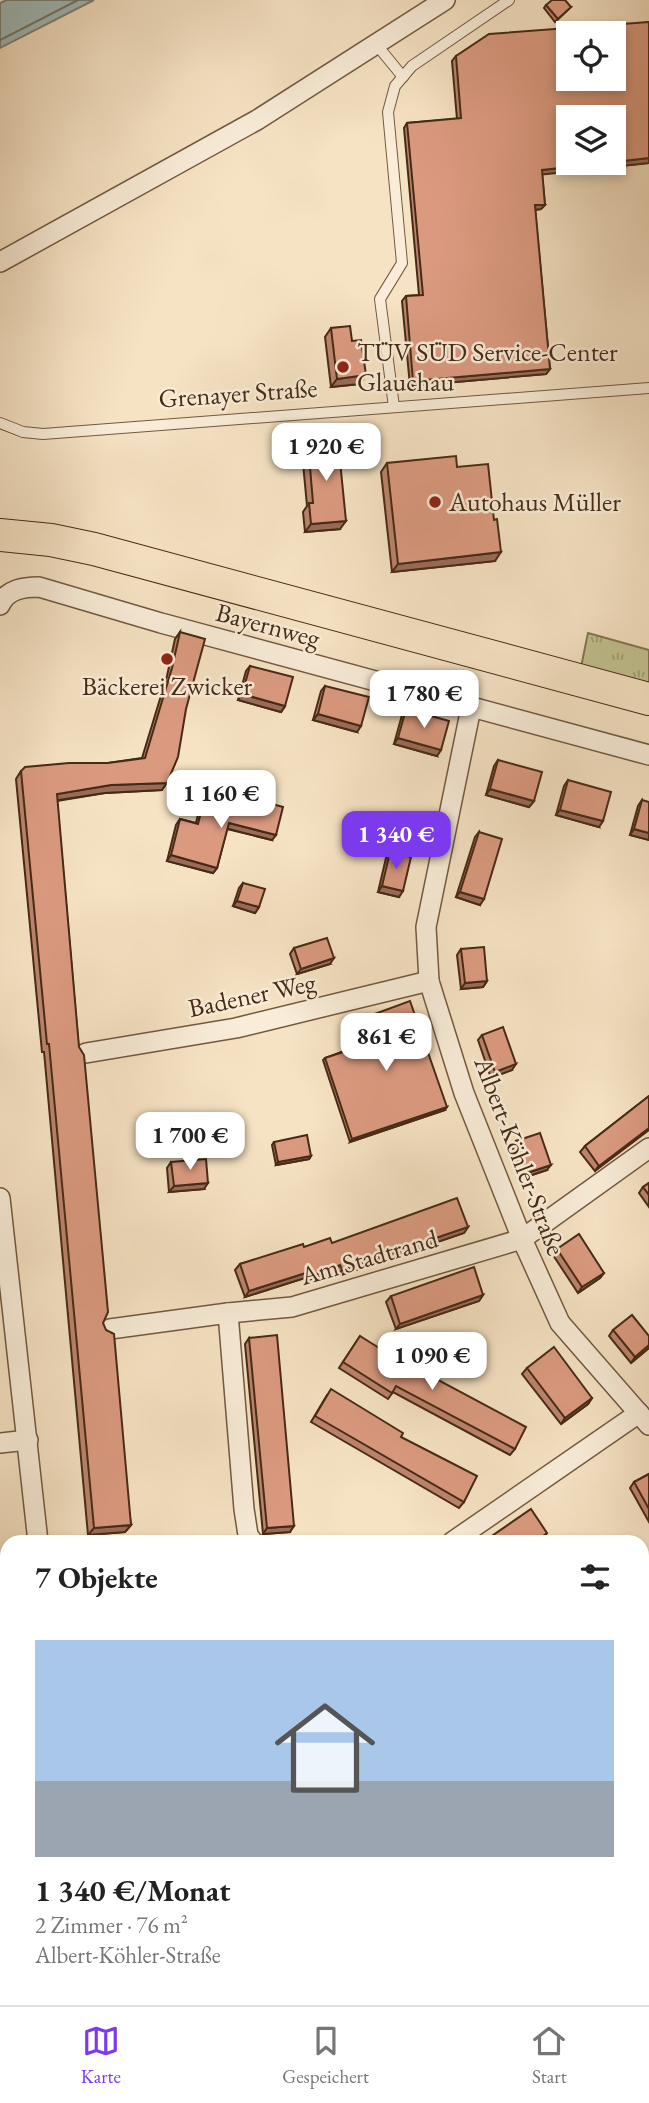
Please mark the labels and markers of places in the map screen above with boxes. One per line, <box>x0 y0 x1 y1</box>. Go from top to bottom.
place label: TÜV SÜD Service-Center Glauchau <box>357 335 618 399</box>
marker: TÜV SÜD Service-Center Glauchau <box>335 359 351 375</box>
pin: 1 920 € <box>261 424 391 483</box>
place label: Autohaus Müller <box>448 485 621 519</box>
marker: Autohaus Müller <box>427 494 443 510</box>
marker: Bäckerei Zwicker <box>159 651 175 667</box>
place label: Bäckerei Zwicker <box>82 669 253 703</box>
pin: 1 780 € <box>359 670 489 730</box>
pin: 1 160 € <box>156 770 286 830</box>
pin: 1 340 € <box>331 812 461 871</box>
pin: 861 € <box>337 1014 435 1073</box>
pin: 1 700 € <box>125 1112 255 1172</box>
pin: 1 090 € <box>367 1332 497 1392</box>

